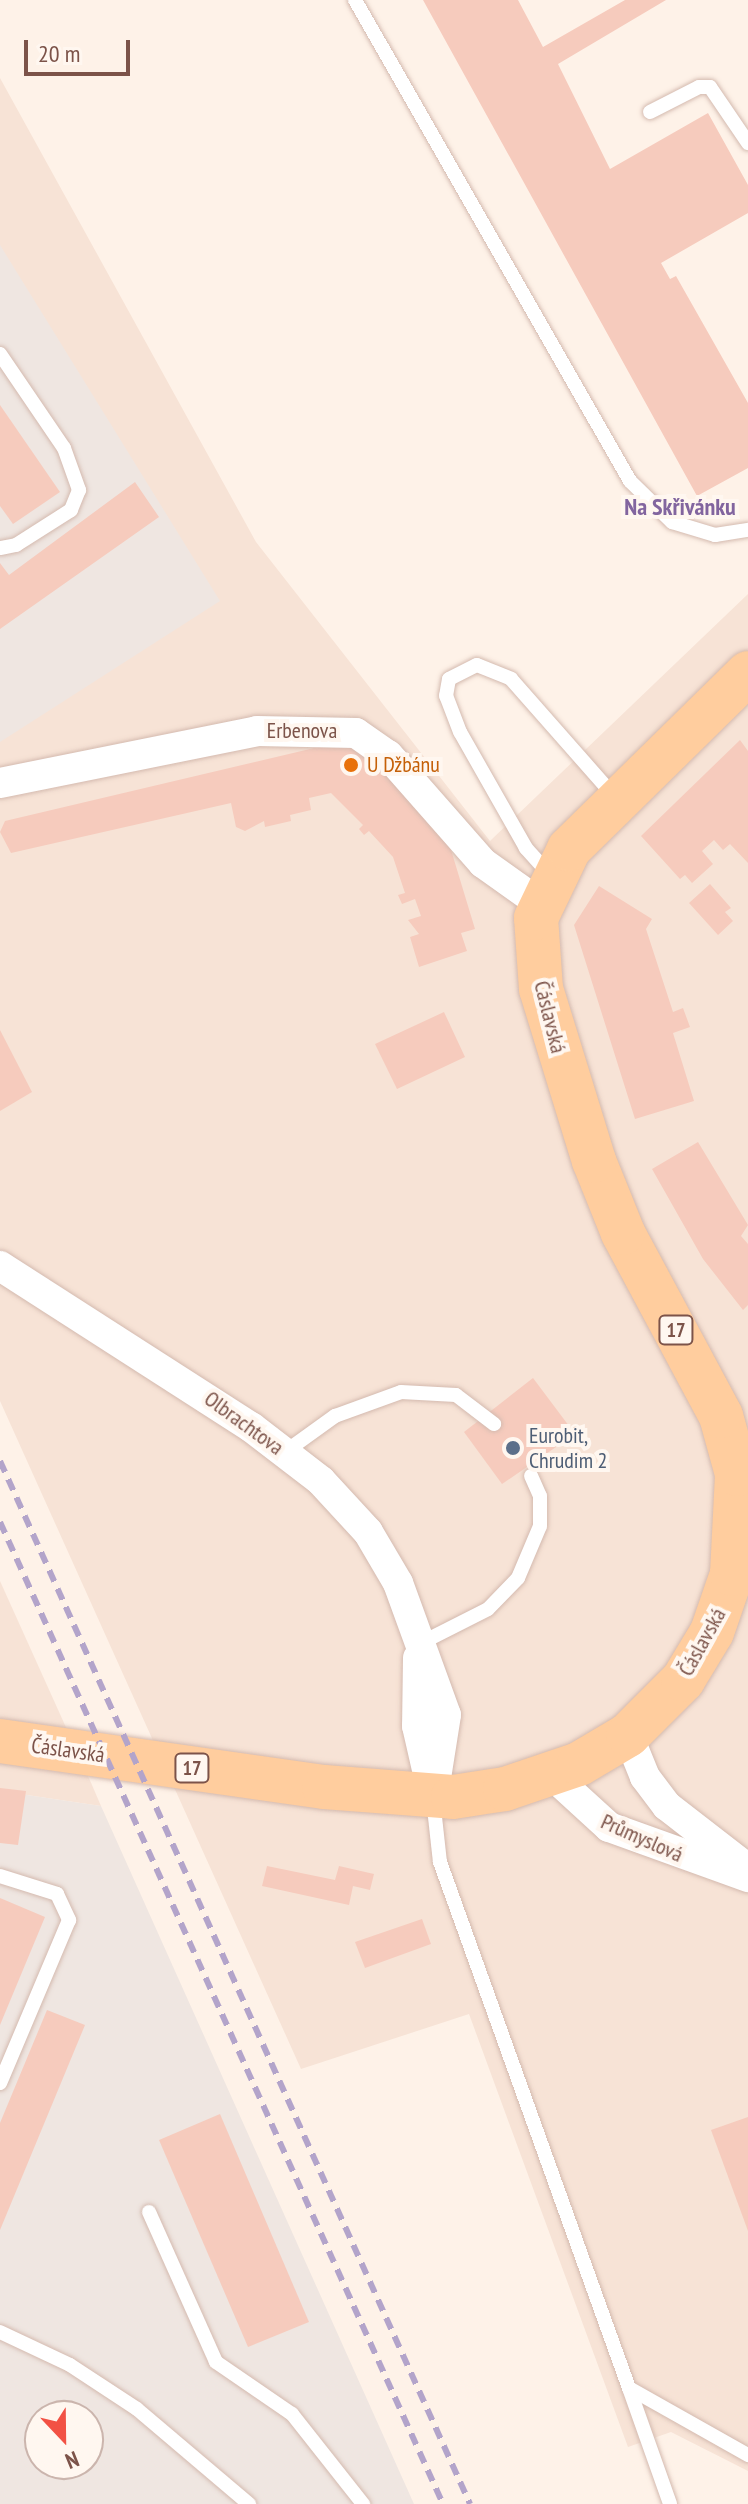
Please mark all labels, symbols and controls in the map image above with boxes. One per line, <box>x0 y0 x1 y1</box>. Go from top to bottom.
scale bar <box>28 24 134 74</box>
text: 20 m <box>38 38 80 69</box>
district label: Na Skřivánku <box>624 493 736 521</box>
street label: Erbenova <box>267 718 337 744</box>
place label: U Džbánu <box>367 752 440 778</box>
marker: U Džbánu <box>342 756 360 774</box>
street label: Čáslavská <box>528 978 572 1056</box>
road number: 17 <box>658 1314 694 1346</box>
street label: Olbrachtova <box>199 1385 289 1461</box>
place label: Eurobit, Chrudim 2 <box>529 1422 608 1474</box>
marker: Eurobit, Chrudim 2 <box>504 1439 522 1457</box>
street label: Čáslavská <box>673 1603 731 1681</box>
street label: Čáslavská <box>30 1732 106 1768</box>
road number: 17 <box>174 1752 210 1784</box>
street label: Průmyslová <box>597 1808 687 1868</box>
north arrow <box>24 2400 104 2480</box>
text: N <box>61 2445 83 2476</box>

